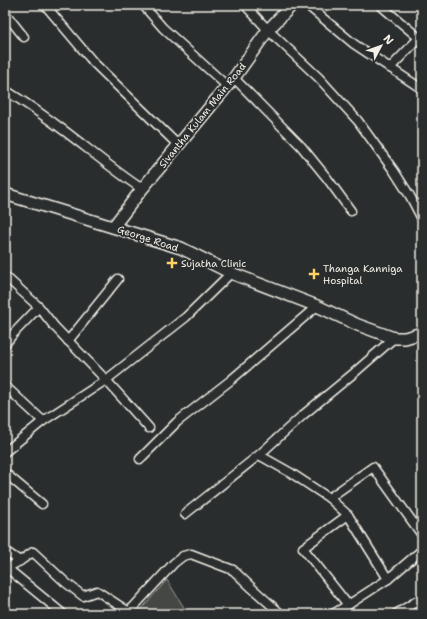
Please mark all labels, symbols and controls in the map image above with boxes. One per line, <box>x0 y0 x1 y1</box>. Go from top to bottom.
north arrow <box>361 26 401 66</box>
text: N <box>380 32 397 48</box>
street label: Sivantha Kulam Main Road <box>156 60 249 171</box>
street label: George Road <box>116 222 181 255</box>
marker: Sujatha Clinic <box>166 257 178 269</box>
place label: Sujatha Clinic <box>181 257 246 270</box>
place label: Thanga Kanniga Hospital <box>323 262 403 287</box>
marker: Thanga Kanniga Hospital <box>308 268 320 280</box>

